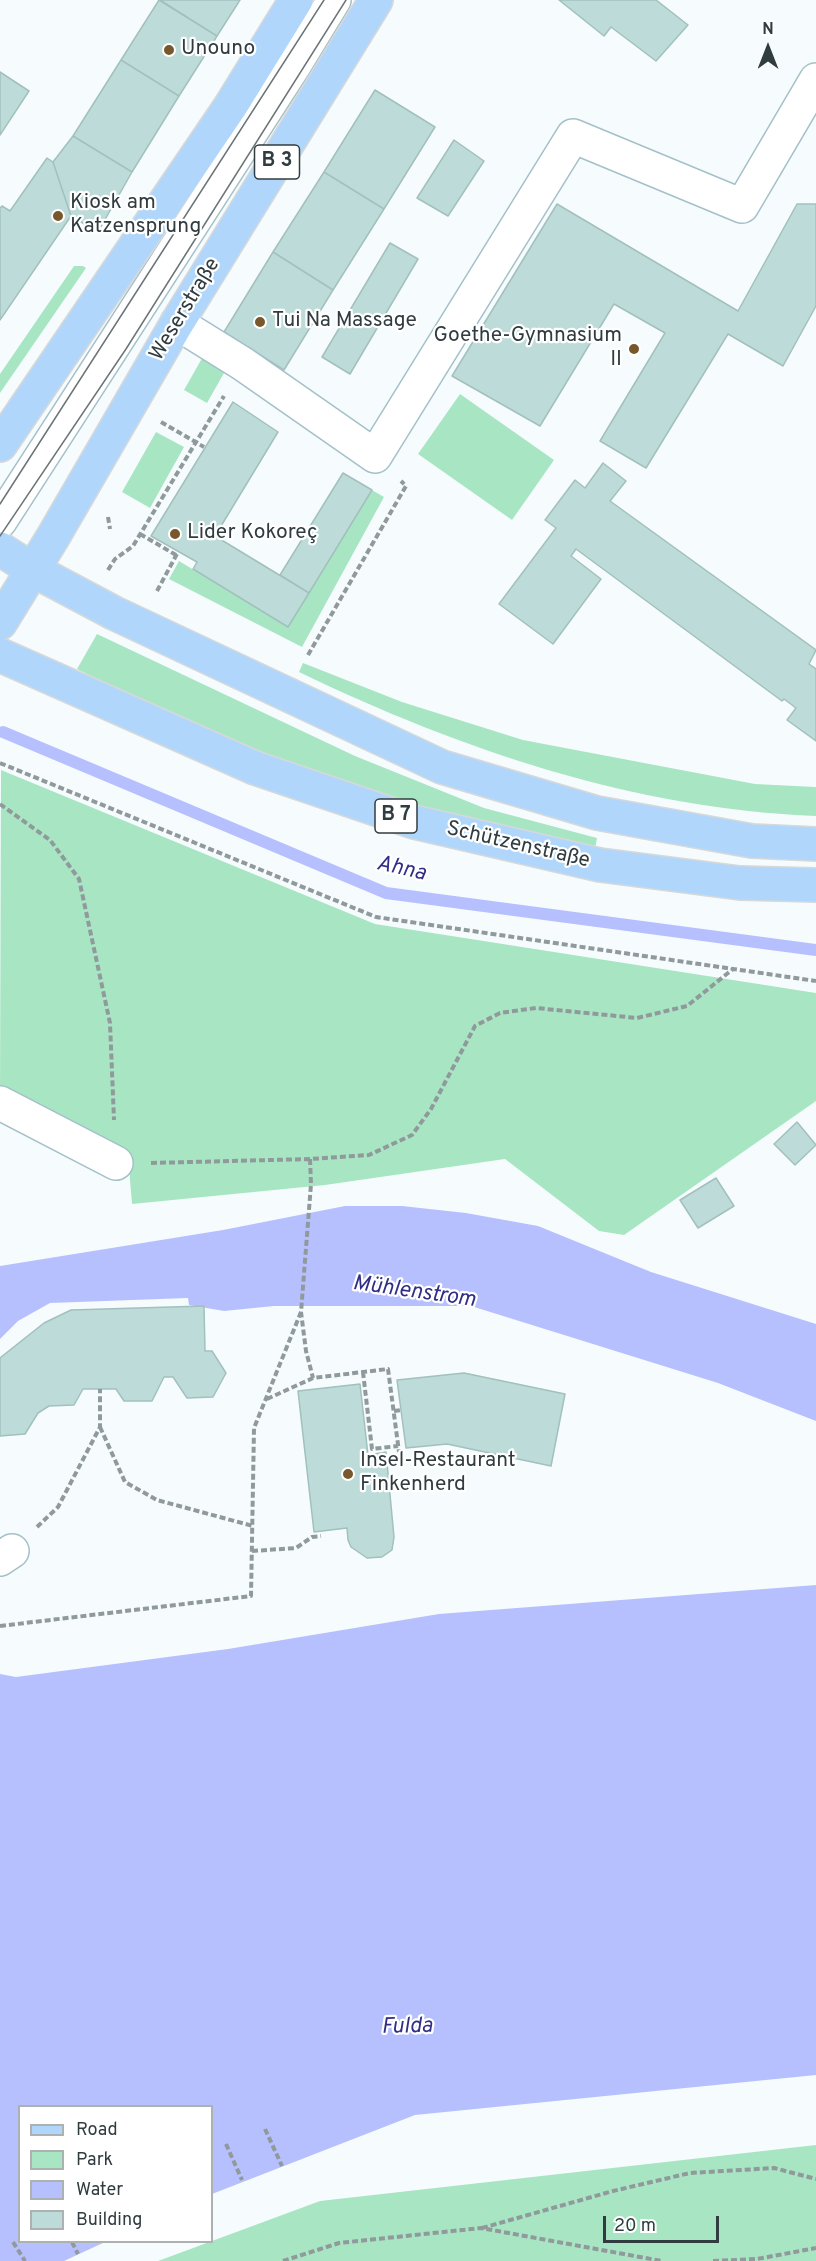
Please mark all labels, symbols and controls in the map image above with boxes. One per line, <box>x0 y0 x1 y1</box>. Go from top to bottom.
north arrow <box>738 18 798 78</box>
text: N <box>762 20 774 40</box>
place label: Unouno <box>181 37 255 63</box>
marker: Unouno <box>162 43 176 57</box>
road number: B 3 <box>254 145 300 179</box>
place label: Kiosk am Katzensprung <box>70 191 201 241</box>
marker: Kiosk am Katzensprung <box>51 209 65 223</box>
street label: Weserstraße <box>145 254 227 366</box>
place label: Tui Na Massage <box>272 309 417 335</box>
marker: Tui Na Massage <box>253 315 267 329</box>
place label: Goethe-Gymnasium II <box>434 324 622 374</box>
marker: Goethe-Gymnasium II <box>627 342 641 356</box>
place label: Lider Kokoreç <box>187 521 317 547</box>
marker: Lider Kokoreç <box>168 527 182 541</box>
road number: B 7 <box>375 799 417 833</box>
street label: Schützenstraße <box>444 817 592 875</box>
water label: Ahna <box>374 852 428 888</box>
water label: Mühlenstrom <box>351 1271 477 1315</box>
place label: Insel-Restaurant Finkenherd <box>360 1449 516 1499</box>
marker: Insel-Restaurant Finkenherd <box>341 1467 355 1481</box>
water label: Fulda <box>381 2014 433 2042</box>
legend <box>18 2105 213 2243</box>
text: Road <box>76 2119 118 2142</box>
text: Park <box>76 2149 113 2172</box>
text: Water <box>76 2179 123 2202</box>
scale bar <box>606 2204 722 2242</box>
text: Building <box>76 2209 142 2232</box>
text: 20 m <box>614 2215 656 2238</box>

